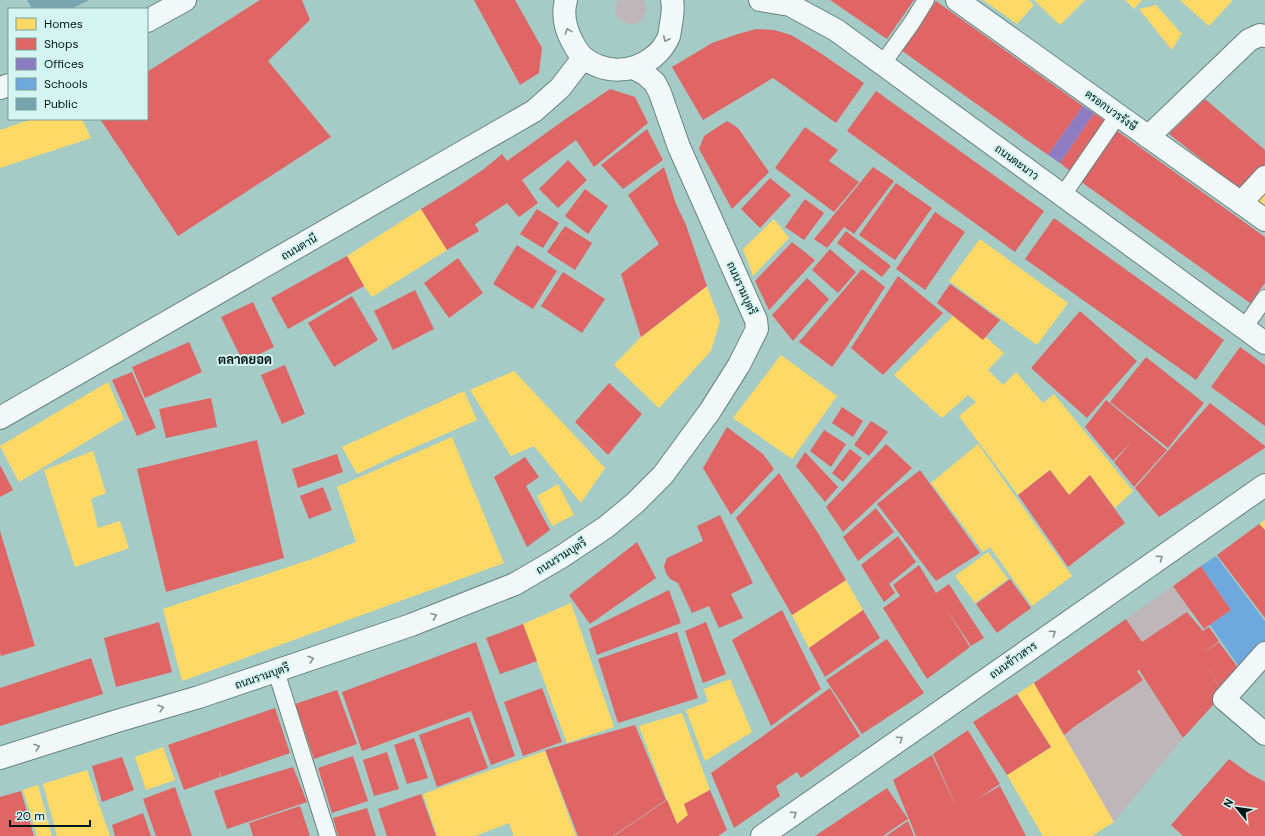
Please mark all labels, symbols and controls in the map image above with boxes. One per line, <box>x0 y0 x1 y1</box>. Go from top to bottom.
legend <box>8 8 148 120</box>
text: Homes <box>44 16 83 32</box>
one-way arrow <box>564 27 573 34</box>
one-way arrow <box>663 35 671 42</box>
text: Shops <box>44 36 79 52</box>
text: Offices <box>44 56 84 72</box>
text: Schools <box>44 76 88 92</box>
street label: ตรอกบวรรังษี <box>1082 86 1141 134</box>
text: Public <box>44 96 78 112</box>
street label: ถนนตะนาว <box>992 141 1042 183</box>
street label: ถนนตานี <box>278 230 320 263</box>
street label: ถนนรามบุตรี <box>722 259 761 318</box>
district label: ตลาดยอด <box>218 351 272 368</box>
street label: ถนนรามบุตรี <box>533 534 590 579</box>
one-way arrow <box>1155 556 1162 563</box>
one-way arrow <box>430 613 438 621</box>
one-way arrow <box>1049 630 1056 638</box>
street label: ถนนข้าวสาร <box>986 639 1040 681</box>
one-way arrow <box>308 655 315 664</box>
street label: ถนนรามบุตรี <box>232 659 292 694</box>
one-way arrow <box>158 704 165 713</box>
one-way arrow <box>896 737 903 744</box>
one-way arrow <box>33 743 40 751</box>
north arrow <box>1217 788 1257 828</box>
text: N <box>1220 796 1236 810</box>
scale bar <box>10 802 90 828</box>
text: 20 m <box>16 808 45 824</box>
one-way arrow <box>790 811 797 819</box>

